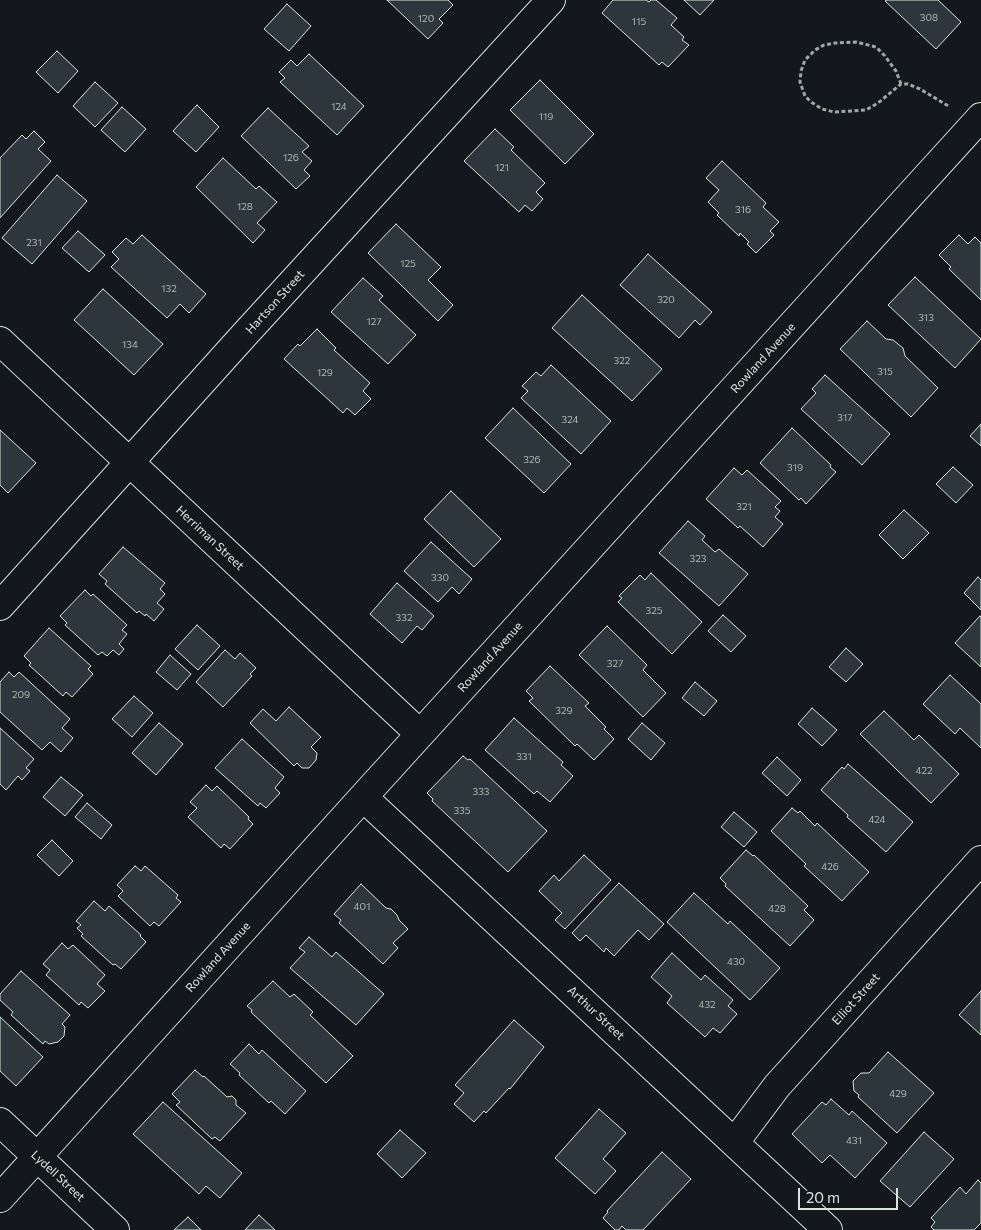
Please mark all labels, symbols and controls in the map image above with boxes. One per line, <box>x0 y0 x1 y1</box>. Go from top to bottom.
house number: 308 <box>920 12 938 24</box>
house number: 120 <box>418 13 434 25</box>
house number: 115 <box>632 16 646 28</box>
house number: 124 <box>331 101 347 113</box>
house number: 119 <box>539 111 553 123</box>
house number: 126 <box>283 152 299 164</box>
house number: 121 <box>495 162 509 174</box>
house number: 128 <box>237 201 253 213</box>
house number: 316 <box>735 204 751 216</box>
house number: 231 <box>26 237 42 249</box>
house number: 125 <box>400 258 416 270</box>
street label: Hartson Street <box>243 267 307 337</box>
house number: 132 <box>161 283 177 295</box>
house number: 320 <box>657 294 675 306</box>
house number: 313 <box>918 312 934 324</box>
house number: 127 <box>366 316 382 328</box>
street label: Rowland Avenue <box>728 320 798 396</box>
house number: 134 <box>122 339 138 351</box>
house number: 322 <box>614 355 630 367</box>
house number: 315 <box>877 366 893 378</box>
house number: 129 <box>317 367 333 379</box>
house number: 317 <box>837 412 853 424</box>
house number: 324 <box>561 414 579 426</box>
house number: 326 <box>523 454 541 466</box>
house number: 319 <box>787 462 803 474</box>
house number: 321 <box>736 501 752 513</box>
street label: Herriman Street <box>173 503 247 573</box>
house number: 323 <box>690 553 706 565</box>
house number: 330 <box>431 572 449 584</box>
house number: 325 <box>646 605 662 617</box>
house number: 332 <box>396 612 412 624</box>
street label: Rowland Avenue <box>455 619 525 695</box>
house number: 327 <box>607 658 623 670</box>
house number: 209 <box>12 689 30 701</box>
house number: 329 <box>555 705 573 717</box>
house number: 331 <box>516 751 532 763</box>
house number: 422 <box>916 765 932 777</box>
house number: 333 <box>472 786 490 798</box>
house number: 335 <box>453 805 471 817</box>
house number: 424 <box>868 814 886 826</box>
house number: 426 <box>821 861 839 873</box>
house number: 401 <box>354 901 370 913</box>
house number: 428 <box>768 903 786 915</box>
street label: Rowland Avenue <box>183 919 253 995</box>
house number: 430 <box>727 956 745 968</box>
street label: Elliot Street <box>829 970 883 1028</box>
street label: Arthur Street <box>565 983 627 1043</box>
house number: 432 <box>698 999 716 1011</box>
house number: 429 <box>889 1088 907 1100</box>
house number: 431 <box>846 1135 862 1147</box>
street label: Lydell Street <box>28 1147 88 1205</box>
scale bar <box>801 1178 901 1210</box>
text: 20 m <box>806 1188 840 1206</box>

